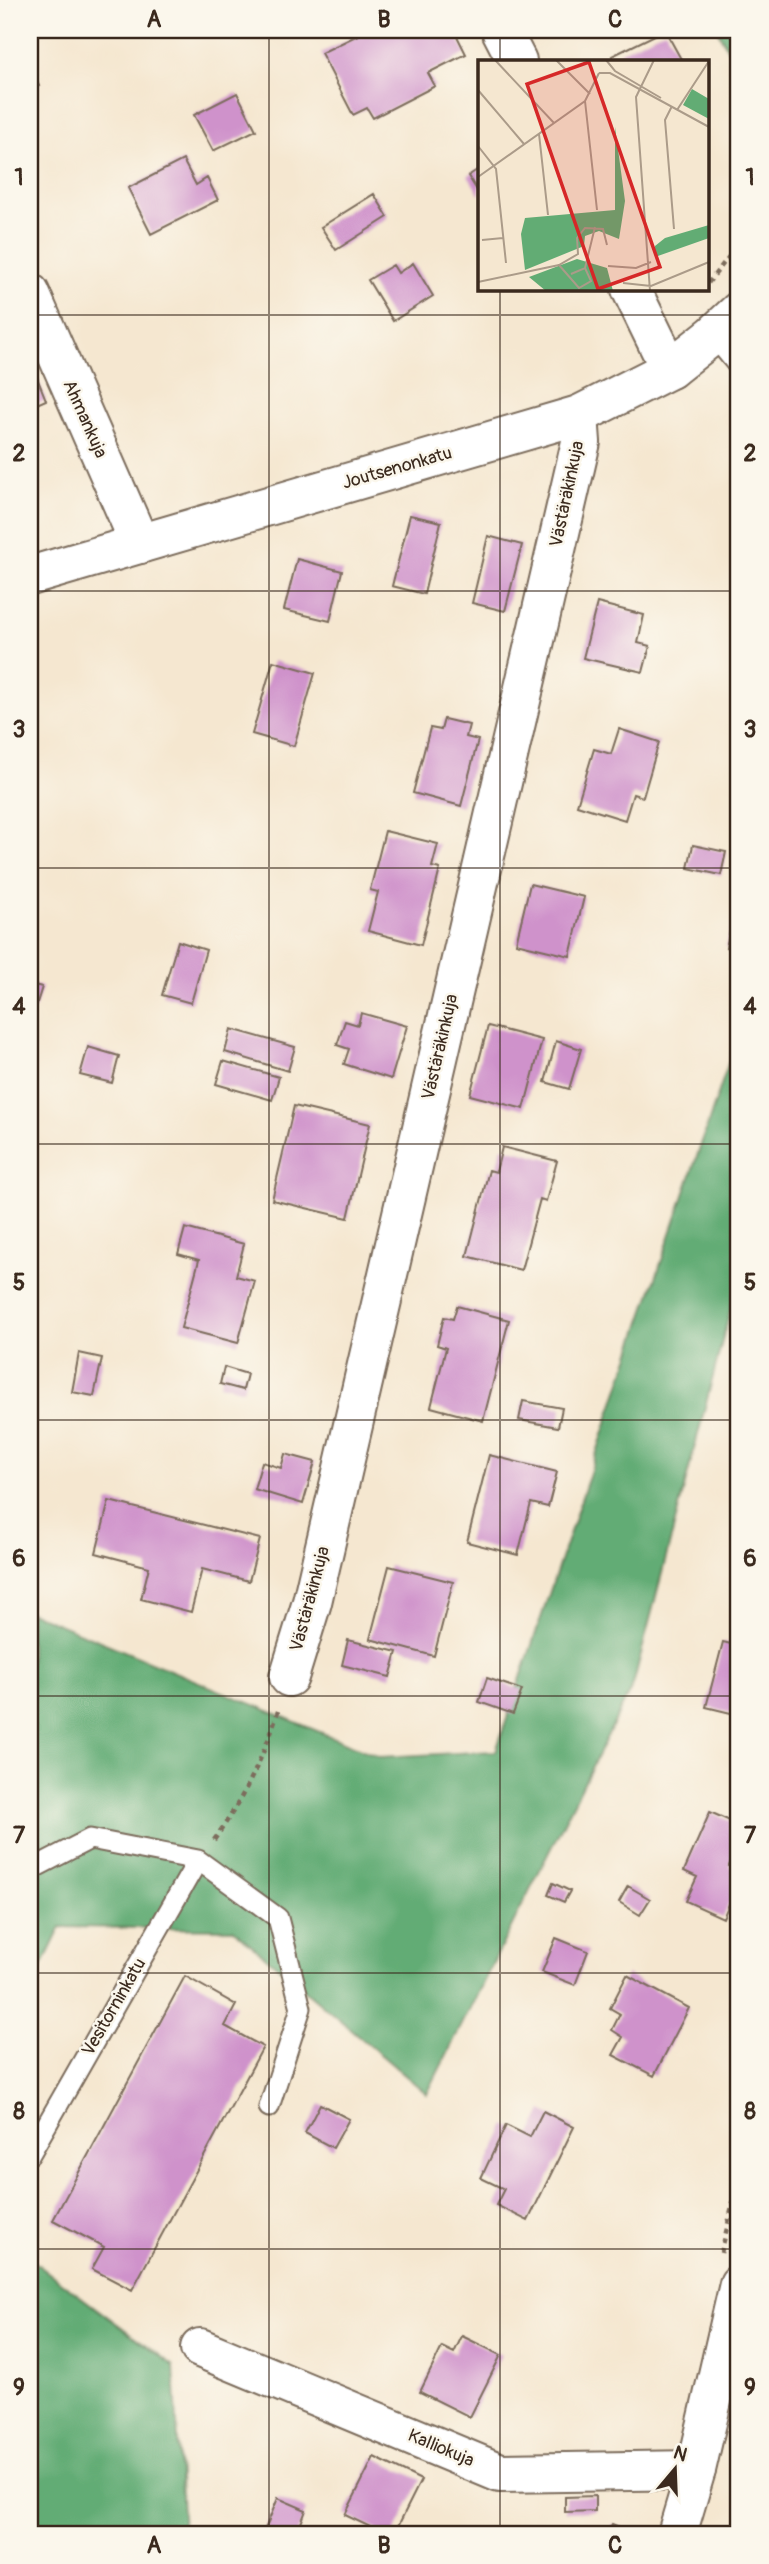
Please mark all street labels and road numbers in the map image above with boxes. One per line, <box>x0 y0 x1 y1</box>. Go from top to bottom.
street label: Ahmankuja <box>58 376 112 462</box>
street label: Västäräkinkuja <box>545 439 589 549</box>
street label: Joutsenonkatu <box>340 441 454 495</box>
street label: Västäräkinkuja <box>417 992 463 1102</box>
street label: Västäräkinkuja <box>285 1544 335 1654</box>
street label: Vesitorninkatu <box>77 1954 151 2060</box>
street label: Kalliokuja <box>404 2424 478 2472</box>

